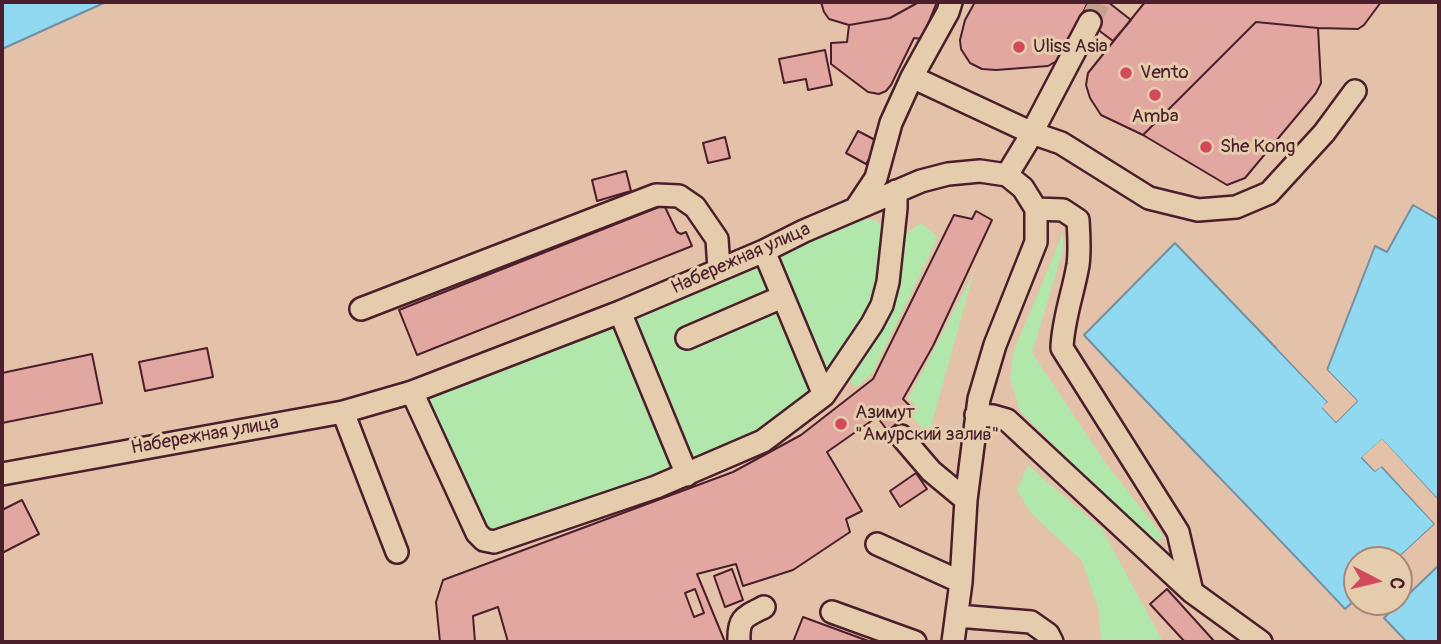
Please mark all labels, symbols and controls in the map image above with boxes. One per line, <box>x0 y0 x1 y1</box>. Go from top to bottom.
place label: Uliss Asia <box>1033 36 1108 58</box>
marker: Uliss Asia <box>1011 39 1027 55</box>
place label: Vento <box>1140 62 1189 84</box>
marker: Vento <box>1118 65 1134 81</box>
marker: Amba <box>1147 87 1163 103</box>
place label: Amba <box>1132 106 1178 128</box>
place label: She Kong <box>1220 136 1295 158</box>
marker: She Kong <box>1198 139 1214 155</box>
street label: Набережная улица <box>668 218 814 300</box>
place label: Азимут "Амурский залив" <box>855 402 999 446</box>
street label: Набережная улица <box>129 412 281 460</box>
marker: Азимут "Амурский залив" <box>833 416 849 432</box>
north arrow <box>1343 546 1413 616</box>
text: С <box>1384 576 1409 591</box>

